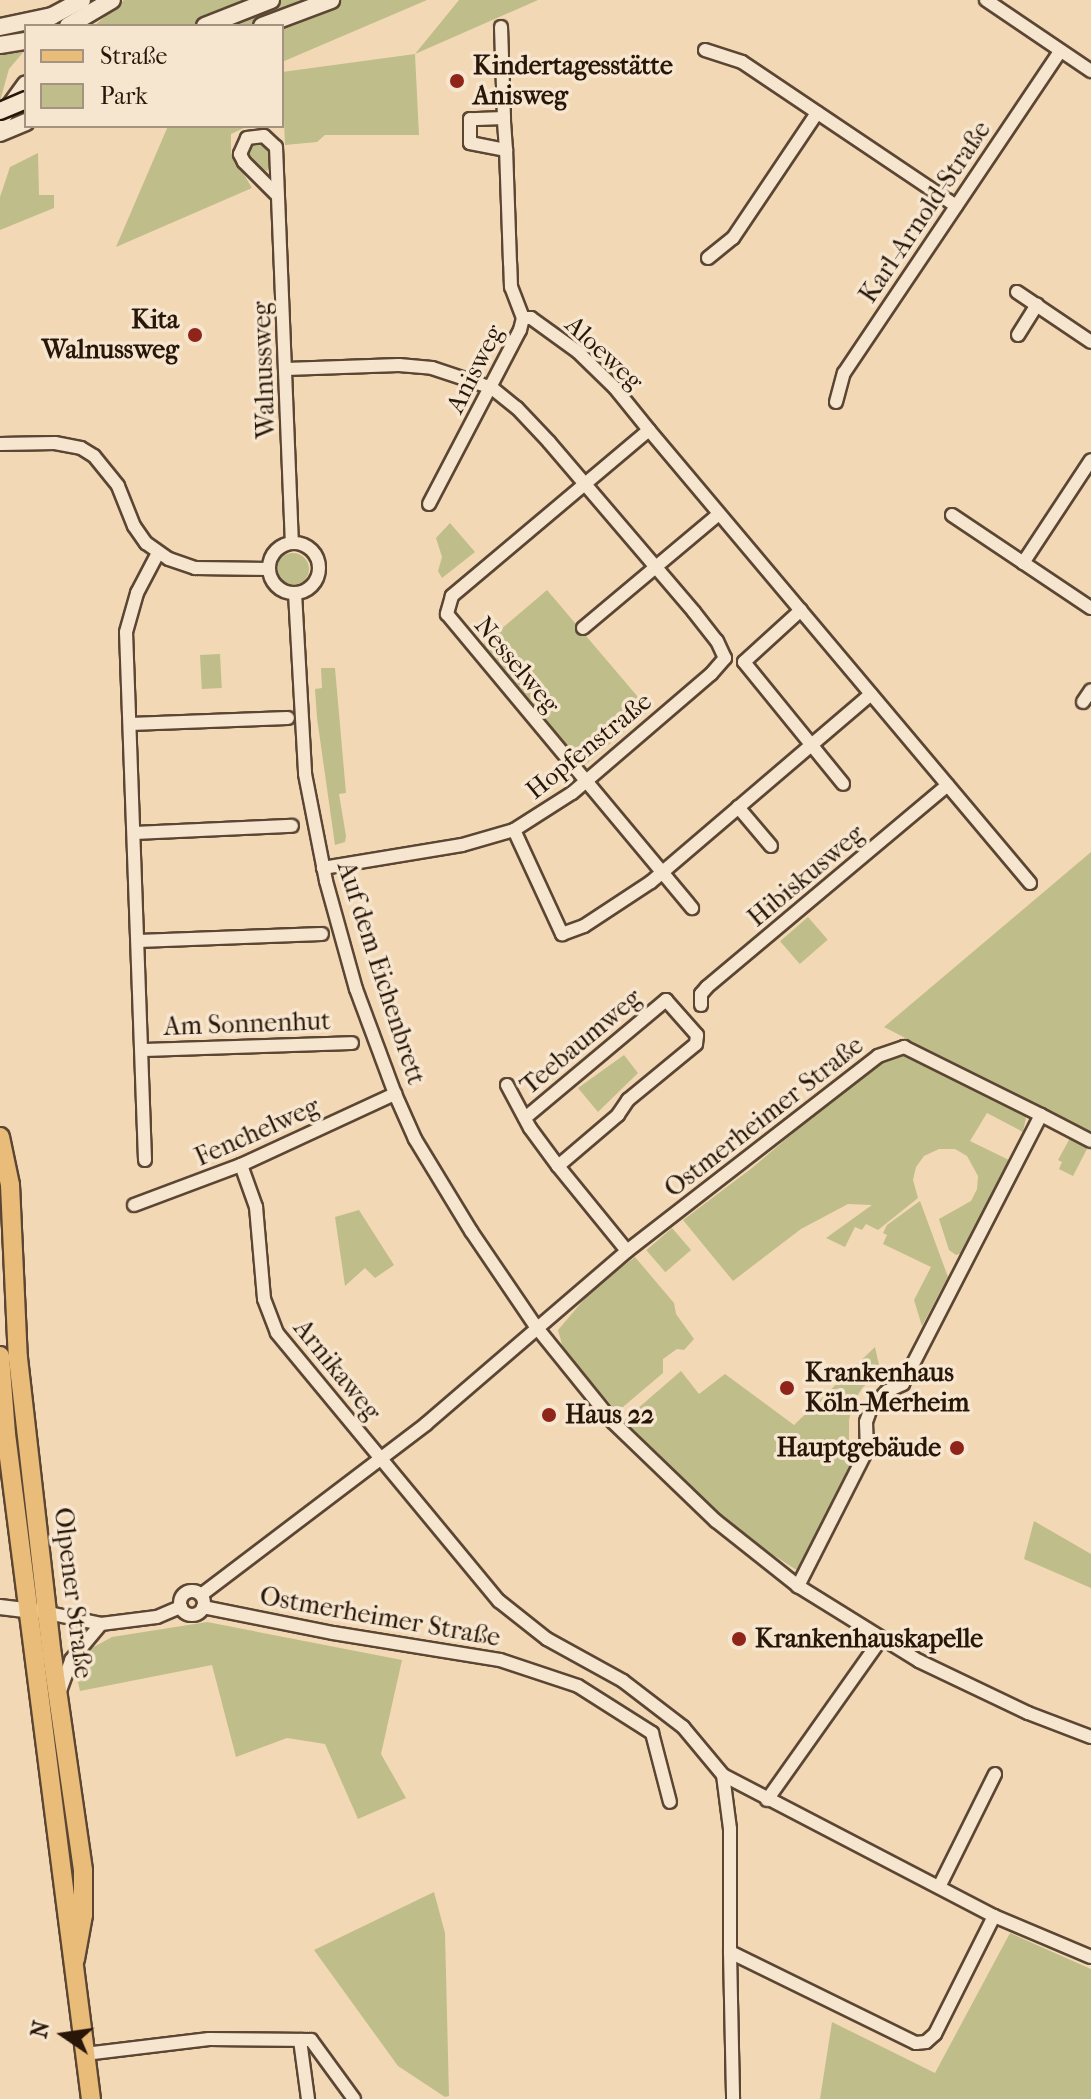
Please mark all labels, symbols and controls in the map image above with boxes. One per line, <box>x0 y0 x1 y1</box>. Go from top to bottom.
legend <box>24 24 284 128</box>
text: Straße <box>100 42 167 70</box>
place label: Kindertagesstätte Anisweg <box>473 50 673 112</box>
marker: Kindertagesstätte Anisweg <box>448 72 466 90</box>
text: Park <box>100 82 148 110</box>
street label: Karl-Arnold-Straße <box>853 115 997 309</box>
street label: Walnussweg <box>246 301 282 439</box>
place label: Kita Walnussweg <box>42 304 179 366</box>
street label: Aloeweg <box>559 309 649 397</box>
street label: Anisweg <box>440 320 510 418</box>
marker: Kita Walnussweg <box>186 326 204 344</box>
street label: Nesselweg <box>468 610 566 720</box>
street label: Hopfenstraße <box>520 686 658 806</box>
street label: Hibiskusweg <box>742 818 870 934</box>
street label: Auf dem Eichenbrett <box>330 858 432 1088</box>
street label: Teebaumweg <box>514 982 648 1102</box>
street label: Am Sonnenhut <box>163 1006 331 1042</box>
street label: Ostmerheimer Straße <box>658 1030 870 1204</box>
street label: Fenchelweg <box>190 1091 324 1173</box>
street label: Arnikaweg <box>287 1313 387 1427</box>
place label: Krankenhaus Köln-Merheim <box>805 1357 969 1418</box>
marker: Krankenhaus Köln-Merheim <box>776 1377 798 1399</box>
place label: Haus 22 <box>565 1399 654 1431</box>
marker: Haus 22 <box>540 1406 558 1424</box>
place label: Hauptgebäude <box>776 1432 941 1464</box>
marker: Hauptgebäude <box>948 1439 966 1457</box>
street label: Olpener Straße <box>47 1506 99 1680</box>
street label: Ostmerheimer Straße <box>257 1580 503 1654</box>
place label: Krankenhauskapelle <box>755 1623 983 1655</box>
marker: Krankenhauskapelle <box>730 1630 748 1648</box>
north arrow <box>24 1995 104 2075</box>
text: N <box>26 2019 55 2041</box>

